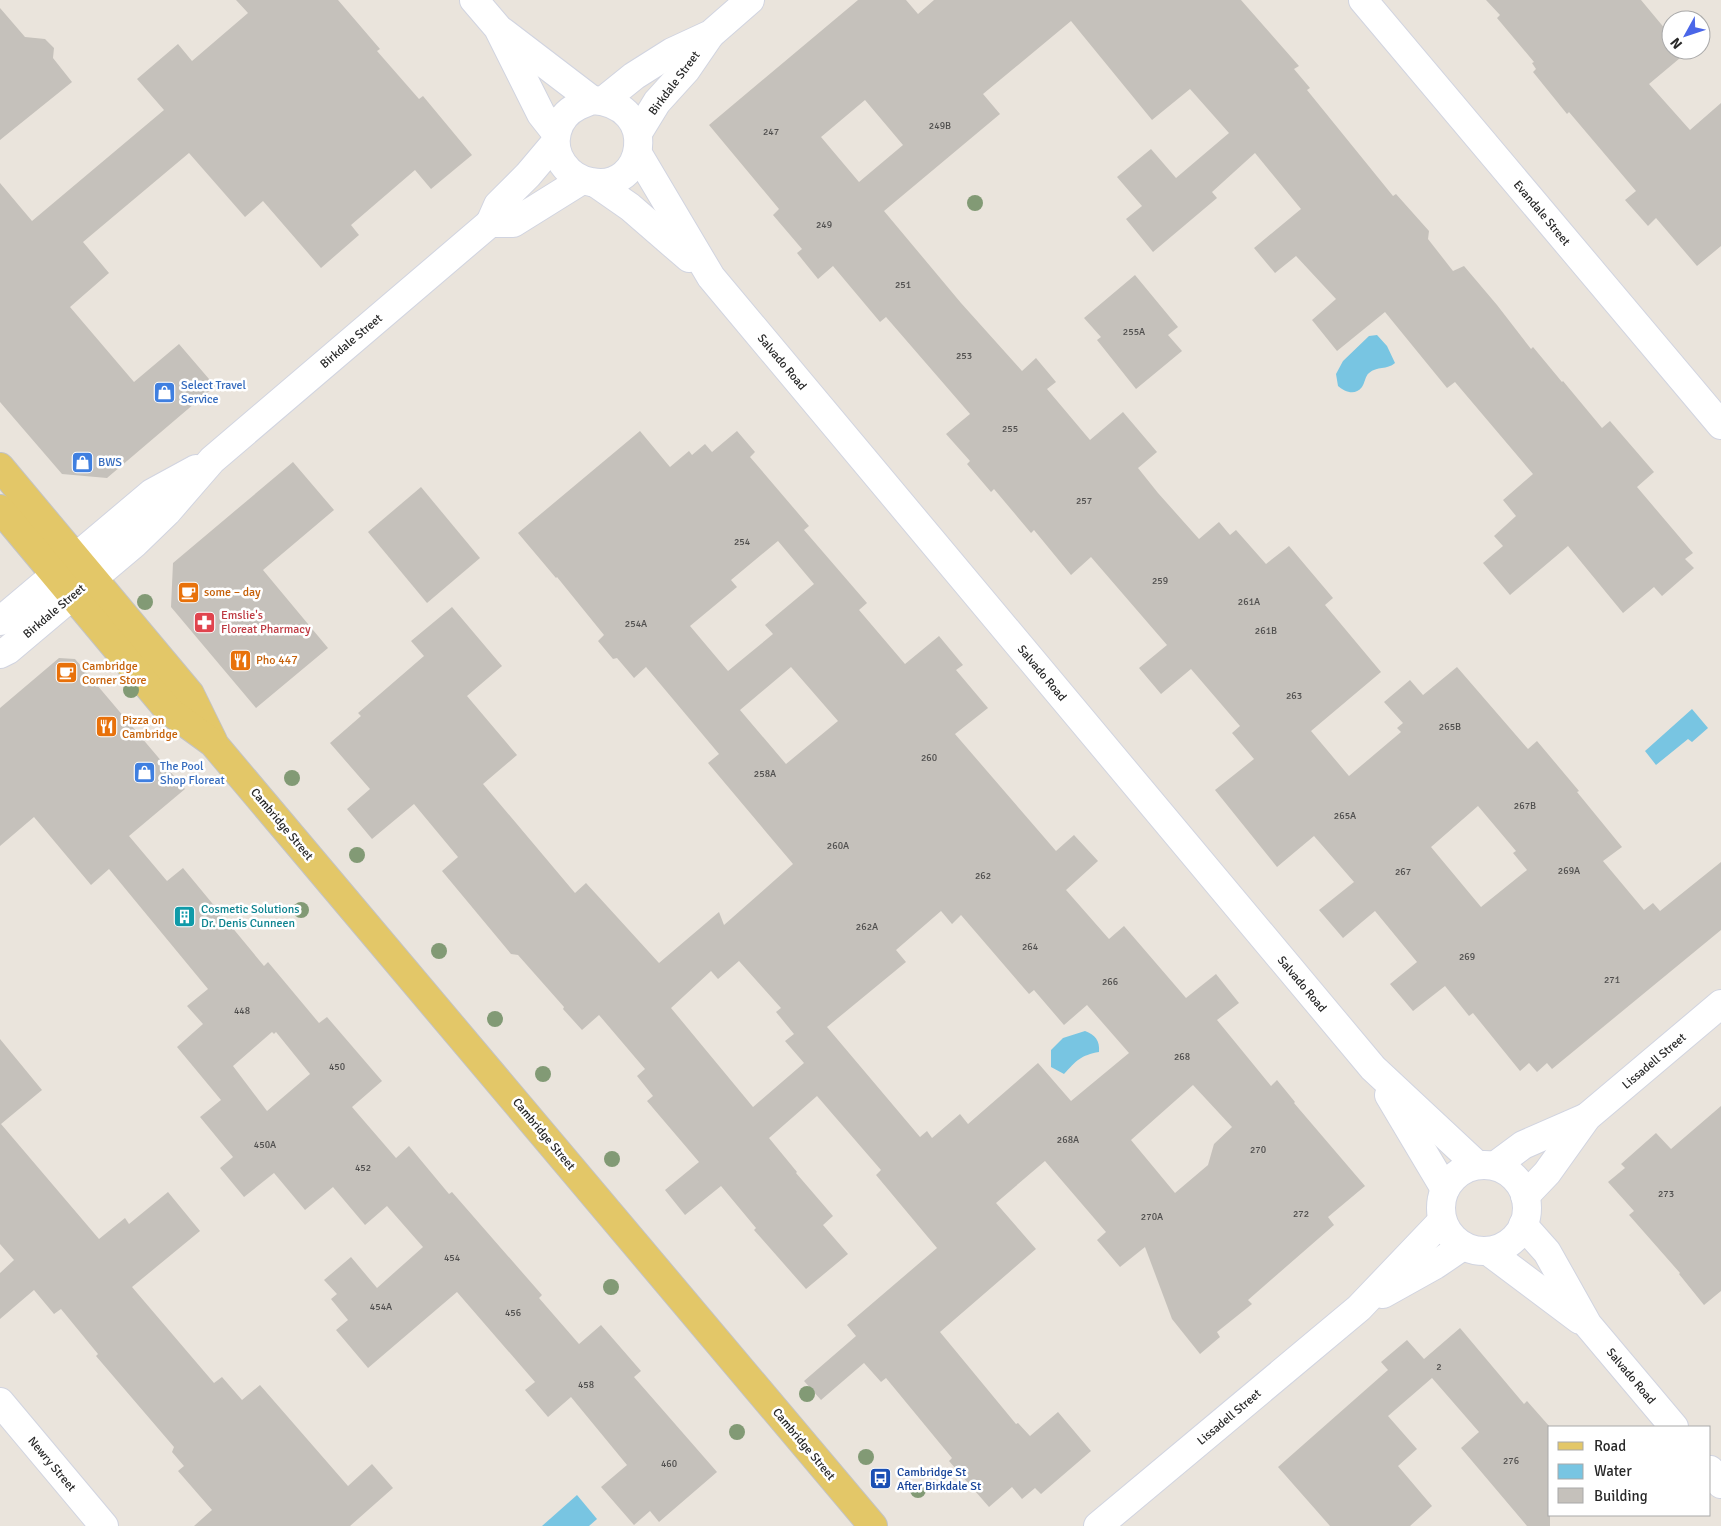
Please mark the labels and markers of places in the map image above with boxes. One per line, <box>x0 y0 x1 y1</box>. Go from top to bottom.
place label: Select Travel Service <box>181 378 246 407</box>
shop icon: Select Travel Service <box>153 380 177 404</box>
shop icon: BWS <box>70 450 94 474</box>
place label: BWS <box>98 455 122 470</box>
cafe icon: some – day <box>176 580 200 604</box>
place label: some – day <box>204 585 261 600</box>
place label: Emslie's Floreat Pharmacy <box>221 608 311 637</box>
pharmacy icon: Emslie's Floreat Pharmacy <box>193 610 217 634</box>
restaurant icon: Pho 447 <box>228 648 252 672</box>
place label: Pho 447 <box>256 653 298 668</box>
place label: Cambridge Corner Store <box>82 659 147 688</box>
cafe icon: Cambridge Corner Store <box>54 661 78 685</box>
place label: Pizza on Cambridge <box>122 713 178 742</box>
restaurant icon: Pizza on Cambridge <box>94 715 118 739</box>
place label: The Pool Shop Floreat <box>160 759 225 788</box>
shop icon: The Pool Shop Floreat <box>132 761 156 785</box>
place label: Cosmetic Solutions Dr. Denis Cunneen <box>201 902 300 931</box>
building icon: Cosmetic Solutions Dr. Denis Cunneen <box>173 904 197 928</box>
place label: Cambridge St After Birkdale St <box>897 1465 981 1494</box>
bus stop icon: Cambridge St After Birkdale St <box>869 1467 893 1491</box>

